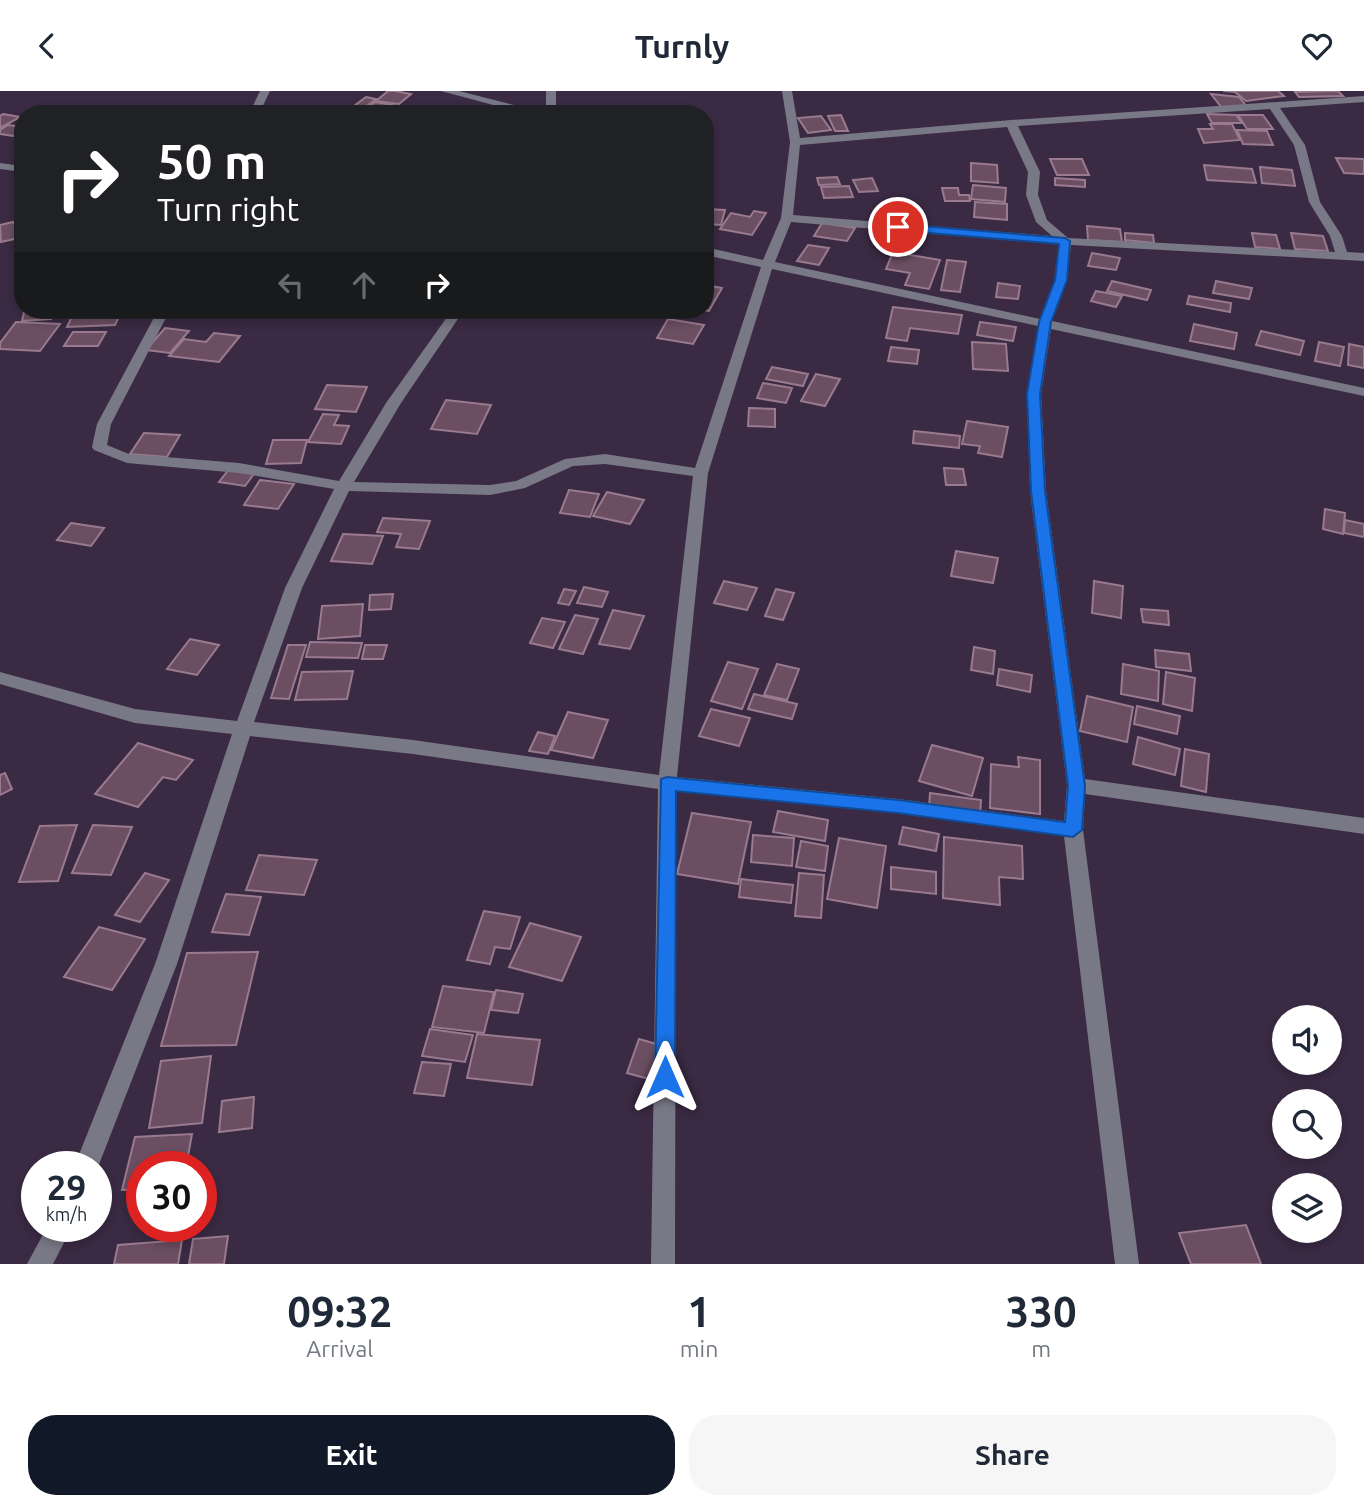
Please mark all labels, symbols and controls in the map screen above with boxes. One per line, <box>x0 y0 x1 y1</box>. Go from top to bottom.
icon: back <box>28 27 66 65</box>
icon: heart <box>1298 27 1336 65</box>
text: Turnly <box>635 28 729 64</box>
icon: right <box>42 133 133 224</box>
text: 50 m <box>157 133 266 188</box>
text: Turn right <box>157 191 299 227</box>
pin <box>868 197 928 257</box>
icon: arrive <box>879 208 917 246</box>
icon: left <box>272 266 310 304</box>
icon: ahead <box>345 266 383 304</box>
icon: right <box>418 266 456 304</box>
map controls <box>1272 1005 1342 1243</box>
button: sound <box>1272 1005 1342 1075</box>
position arrow <box>628 1040 702 1114</box>
button: search <box>1272 1089 1342 1159</box>
speed limit sign: 30 <box>126 1151 217 1242</box>
text: 29 <box>47 1167 86 1207</box>
button: layers <box>1272 1173 1342 1243</box>
text: km/h <box>46 1204 87 1224</box>
text: 09:32 <box>287 1288 392 1335</box>
text: 1 <box>687 1288 711 1335</box>
text: 330 <box>1006 1288 1077 1335</box>
text: Arrival <box>306 1336 373 1361</box>
text: min <box>680 1336 718 1361</box>
text: m <box>1031 1336 1051 1361</box>
button: Exit <box>28 1415 675 1495</box>
button: Share <box>689 1415 1336 1495</box>

